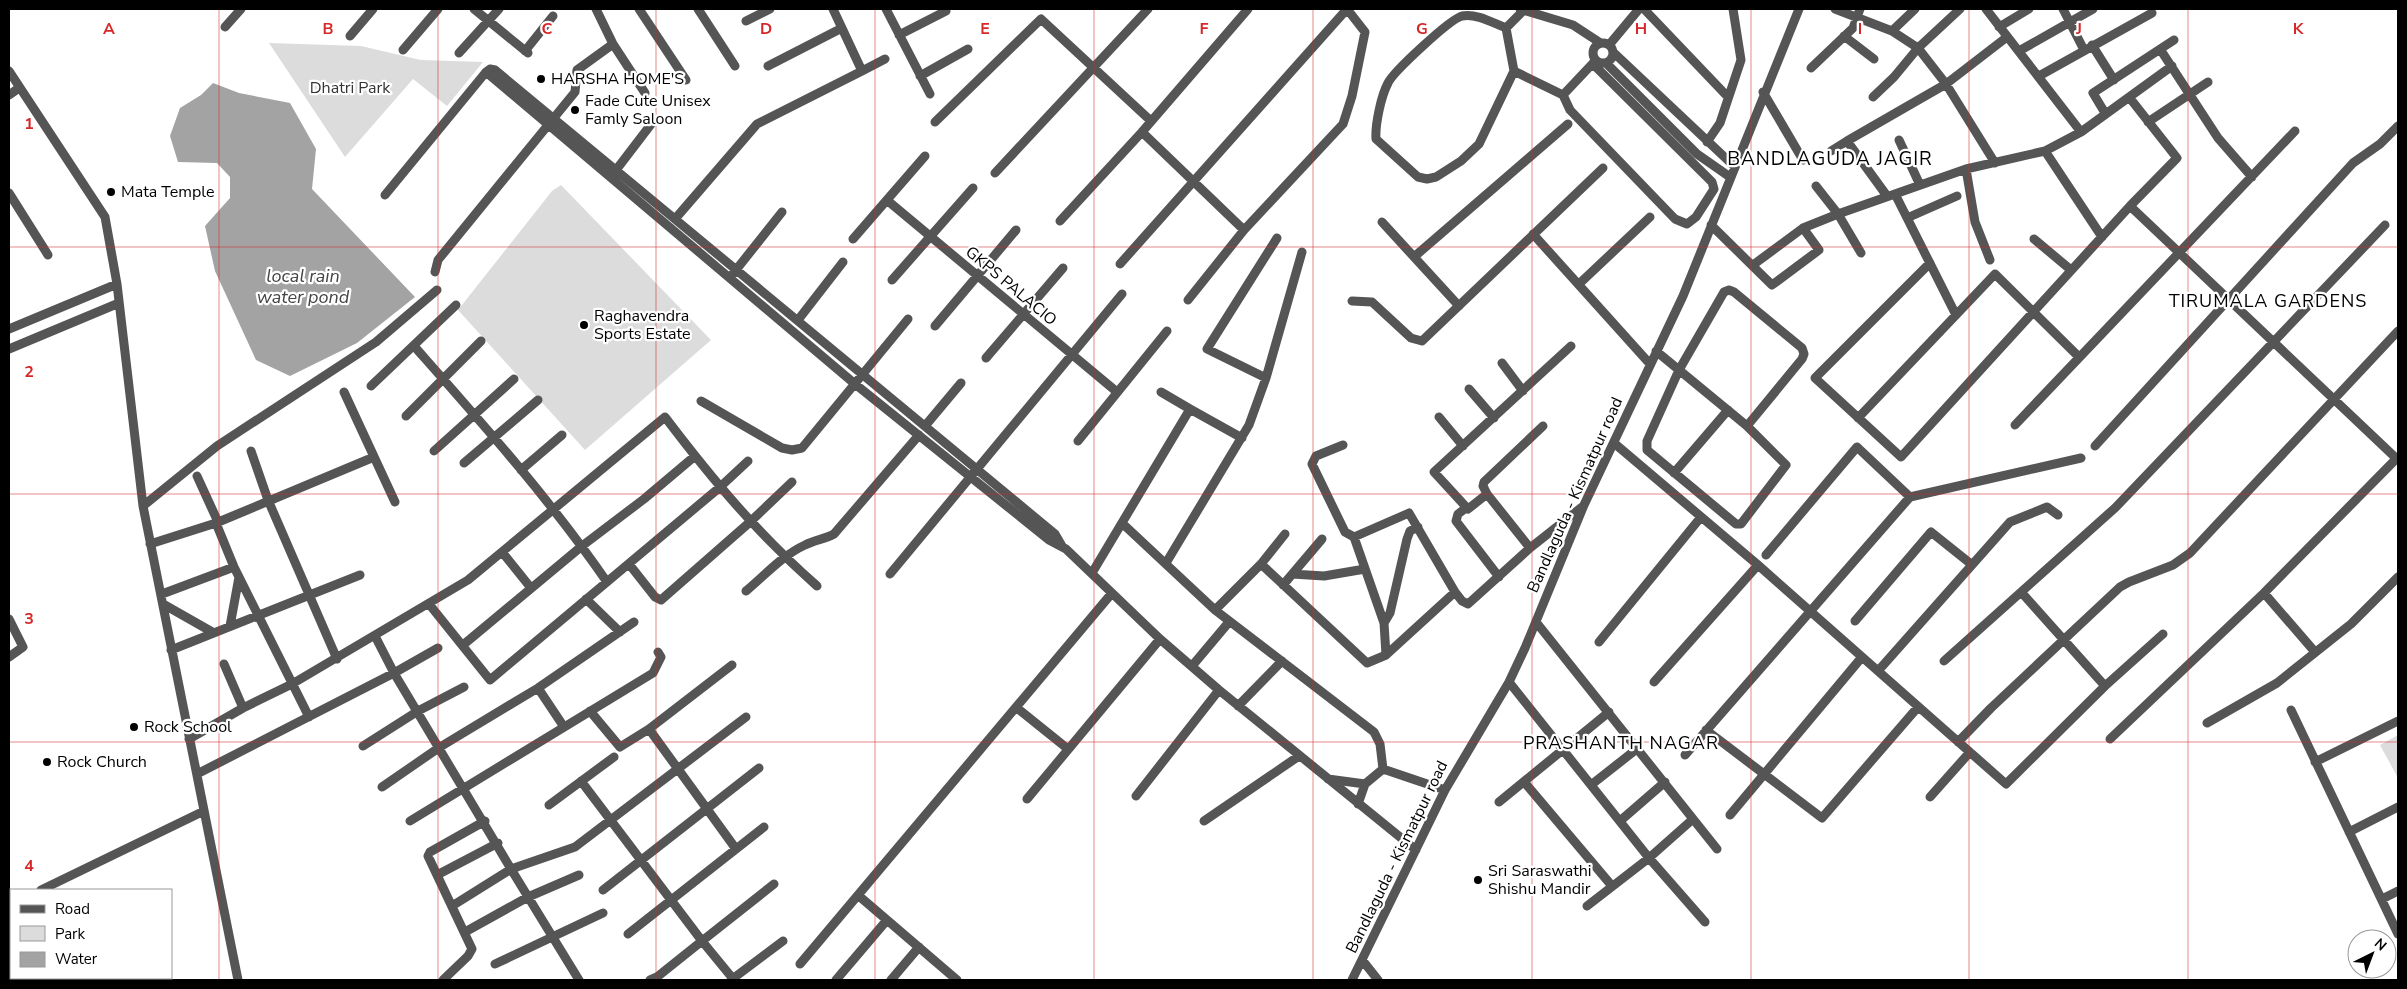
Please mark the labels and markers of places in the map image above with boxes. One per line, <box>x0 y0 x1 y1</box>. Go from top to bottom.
place label: HARSHA HOME'S <box>551 68 684 90</box>
marker: HARSHA HOME'S <box>535 73 547 85</box>
place label: Fade Cute Unisex Famly Saloon <box>585 90 711 130</box>
marker: Fade Cute Unisex Famly Saloon <box>569 104 581 116</box>
place label: Mata Temple <box>121 181 214 203</box>
marker: Mata Temple <box>105 186 117 198</box>
place label: Raghavendra Sports Estate <box>594 305 691 345</box>
marker: Raghavendra Sports Estate <box>578 319 590 331</box>
place label: Rock School <box>144 716 232 738</box>
marker: Rock School <box>128 721 140 733</box>
place label: Rock Church <box>57 751 147 773</box>
marker: Rock Church <box>41 756 53 768</box>
place label: Sri Saraswathi Shishu Mandir <box>1488 860 1592 900</box>
marker: Sri Saraswathi Shishu Mandir <box>1472 874 1484 886</box>

